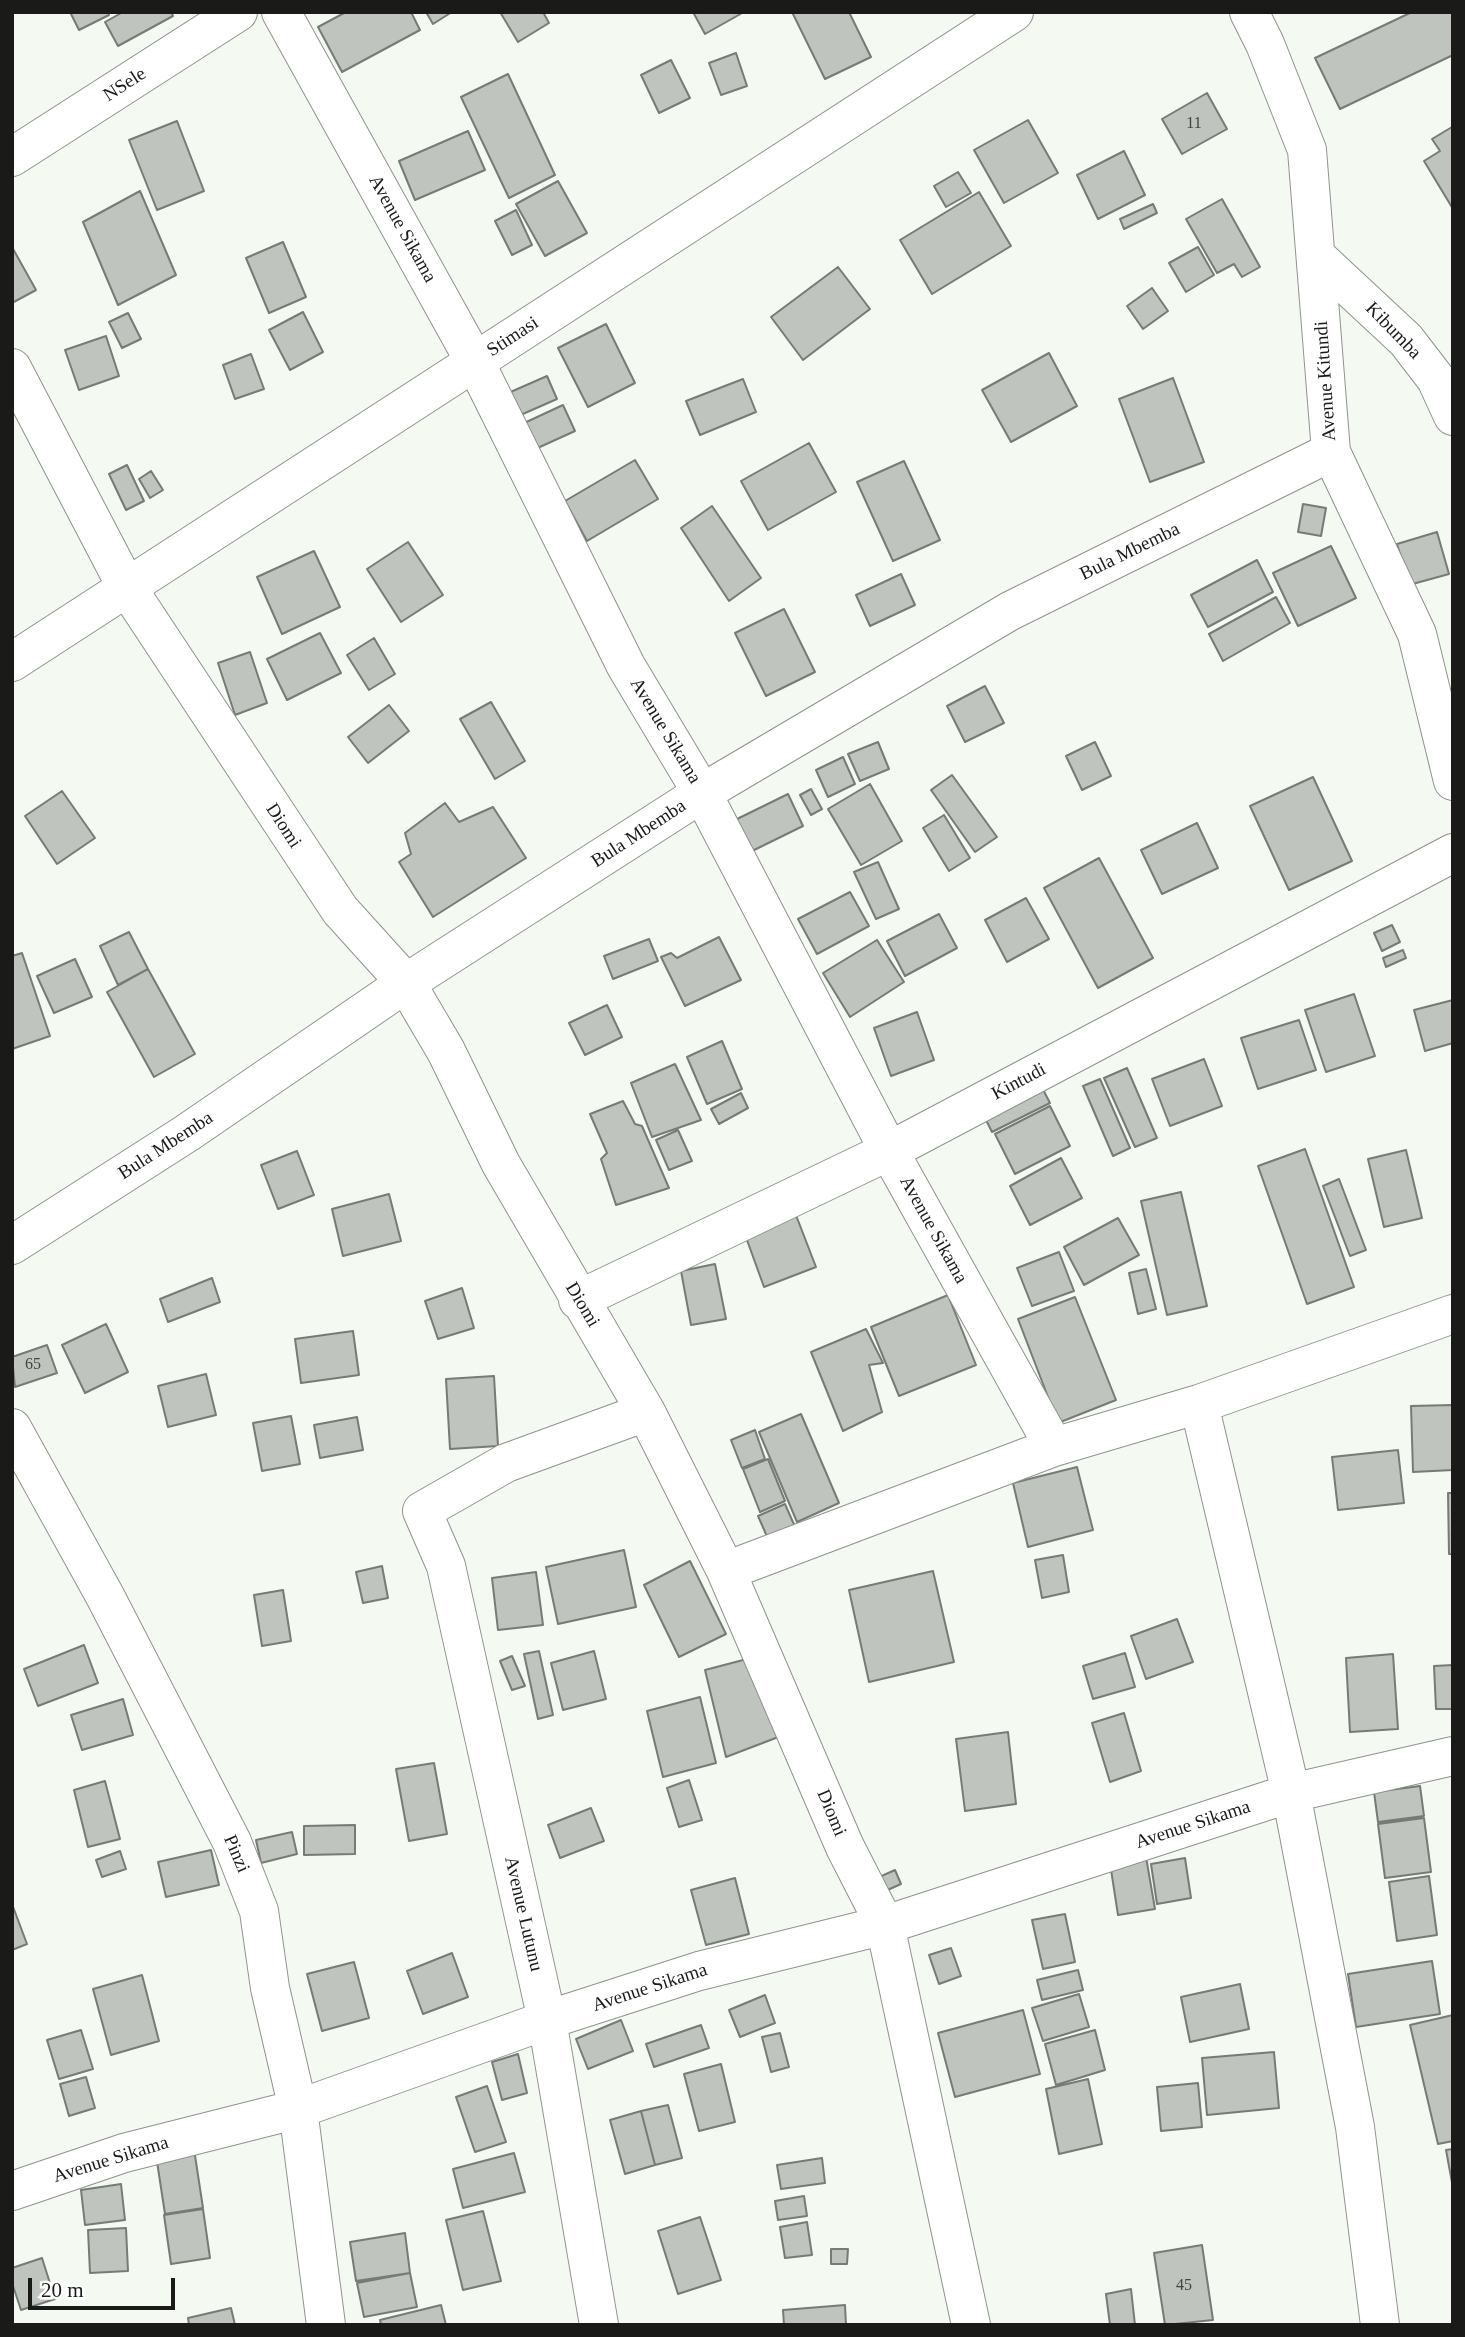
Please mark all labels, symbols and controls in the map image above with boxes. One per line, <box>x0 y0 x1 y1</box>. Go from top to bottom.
street label: NSele <box>99 63 151 107</box>
house number: 11 <box>1186 114 1202 134</box>
street label: Avenue Sikama <box>363 171 441 287</box>
street label: Kibumba <box>1360 298 1426 364</box>
street label: Stimasi <box>483 312 543 362</box>
street label: Avenue Kitundi <box>1310 320 1342 442</box>
street label: Bula Mbemba <box>1076 518 1184 586</box>
street label: Avenue Sikama <box>624 674 706 788</box>
street label: Bula Mbemba <box>587 795 691 873</box>
street label: Diomi <box>260 799 306 853</box>
street label: Kintudi <box>988 1058 1050 1106</box>
street label: Bula Mbemba <box>114 1107 218 1185</box>
street label: Avenue Sikama <box>894 1172 972 1288</box>
street label: Diomi <box>560 1278 604 1332</box>
house number: 65 <box>25 1355 41 1375</box>
street label: Diomi <box>811 1786 851 1840</box>
street label: Avenue Sikama <box>1133 1796 1253 1854</box>
street label: Pinzi <box>218 1832 254 1876</box>
street label: Avenue Lutunu <box>499 1854 547 1974</box>
street label: Avenue Sikama <box>590 1959 710 2017</box>
street label: Avenue Sikama <box>51 2132 171 2188</box>
scale bar <box>32 2264 178 2308</box>
house number: 45 <box>1176 2276 1192 2296</box>
text: 20 m <box>41 2278 84 2302</box>

